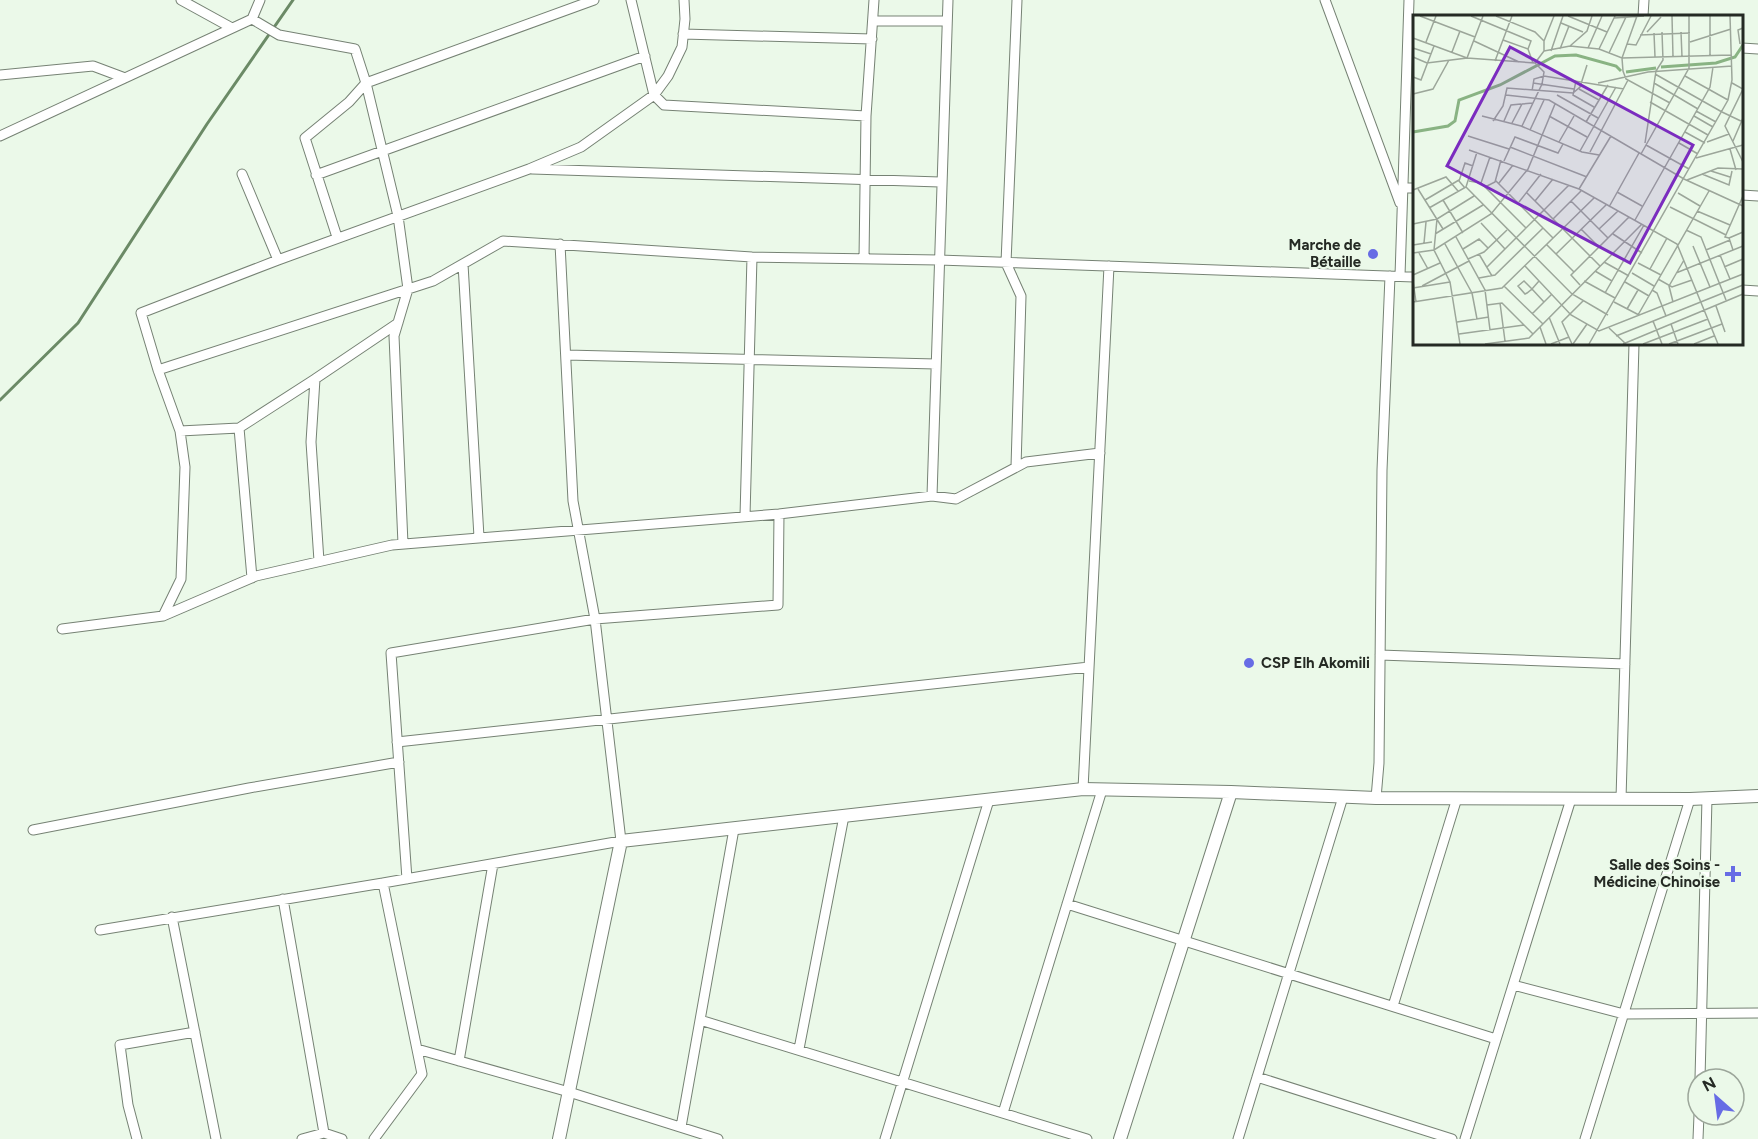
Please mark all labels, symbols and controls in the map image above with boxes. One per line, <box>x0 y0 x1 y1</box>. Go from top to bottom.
inset map <box>1413 15 1743 345</box>
place label: Marche de Bétaille <box>1289 236 1362 271</box>
marker: Marche de Bétaille <box>1366 247 1380 261</box>
place label: CSP Elh Akomili <box>1261 654 1370 672</box>
marker: CSP Elh Akomili <box>1242 656 1256 670</box>
place label: Salle des Soins - Médicine Chinoise <box>1594 856 1721 891</box>
marker: Salle des Soins - Médicine Chinoise <box>1724 865 1742 883</box>
north arrow <box>1686 1067 1746 1127</box>
text: N <box>1699 1073 1719 1095</box>

